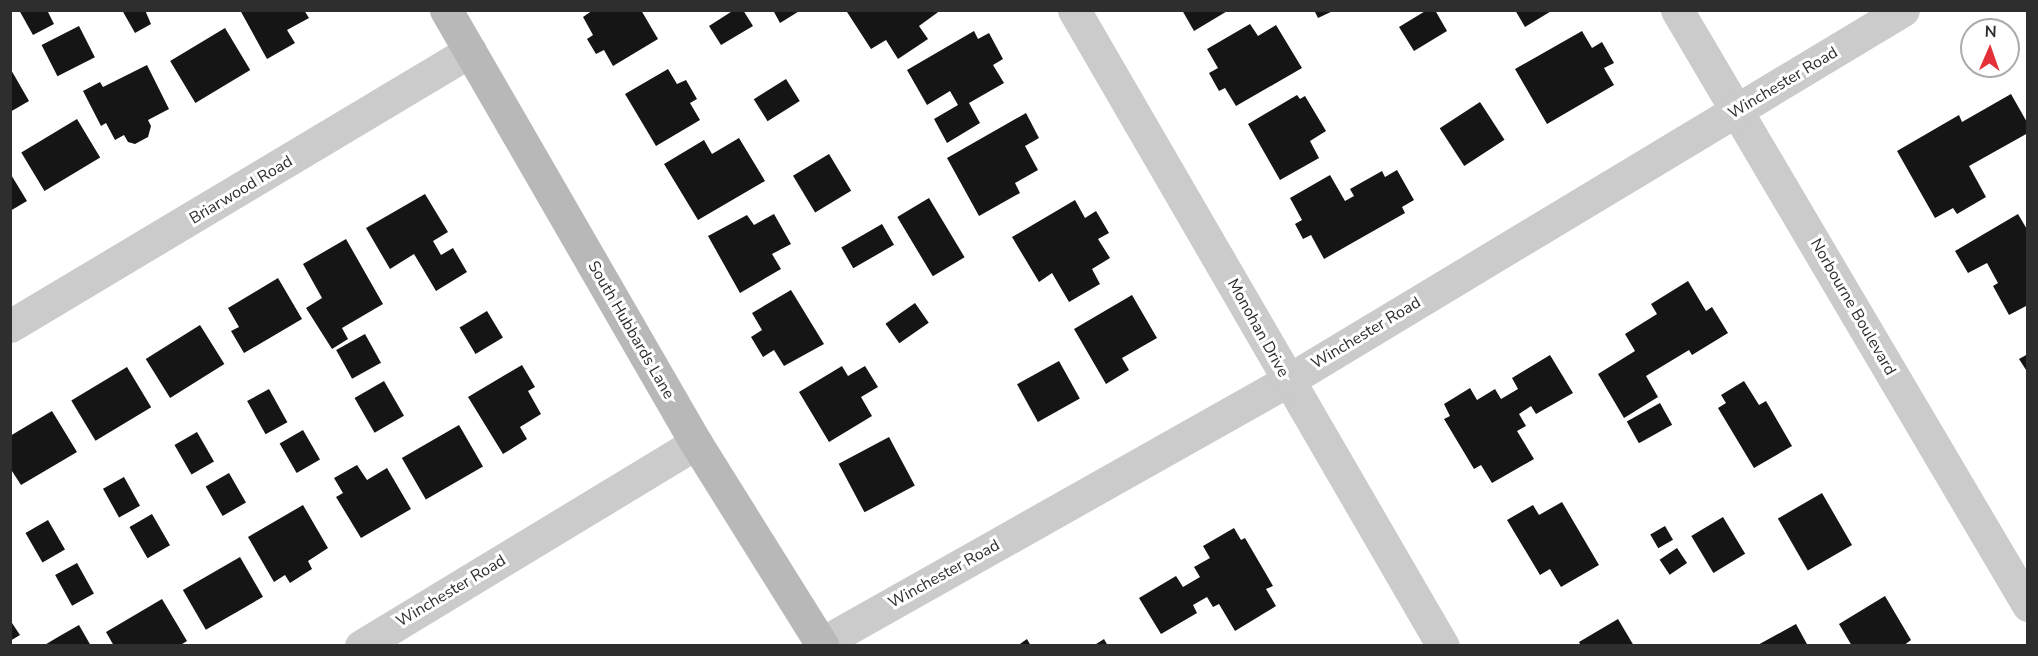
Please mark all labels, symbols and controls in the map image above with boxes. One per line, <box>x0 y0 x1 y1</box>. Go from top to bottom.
north arrow <box>1960 18 2020 78</box>
text: N <box>1984 21 1997 43</box>
street label: Winchester Road <box>1725 43 1841 123</box>
street label: Briarwood Road <box>186 152 296 228</box>
street label: Norbourne Boulevard <box>1806 235 1900 379</box>
street label: South Hubbards Lane <box>584 258 678 402</box>
street label: Monohan Drive <box>1223 276 1293 380</box>
street label: Winchester Road <box>1308 293 1424 373</box>
street label: Winchester Road <box>885 536 1003 612</box>
street label: Winchester Road <box>393 551 509 631</box>

